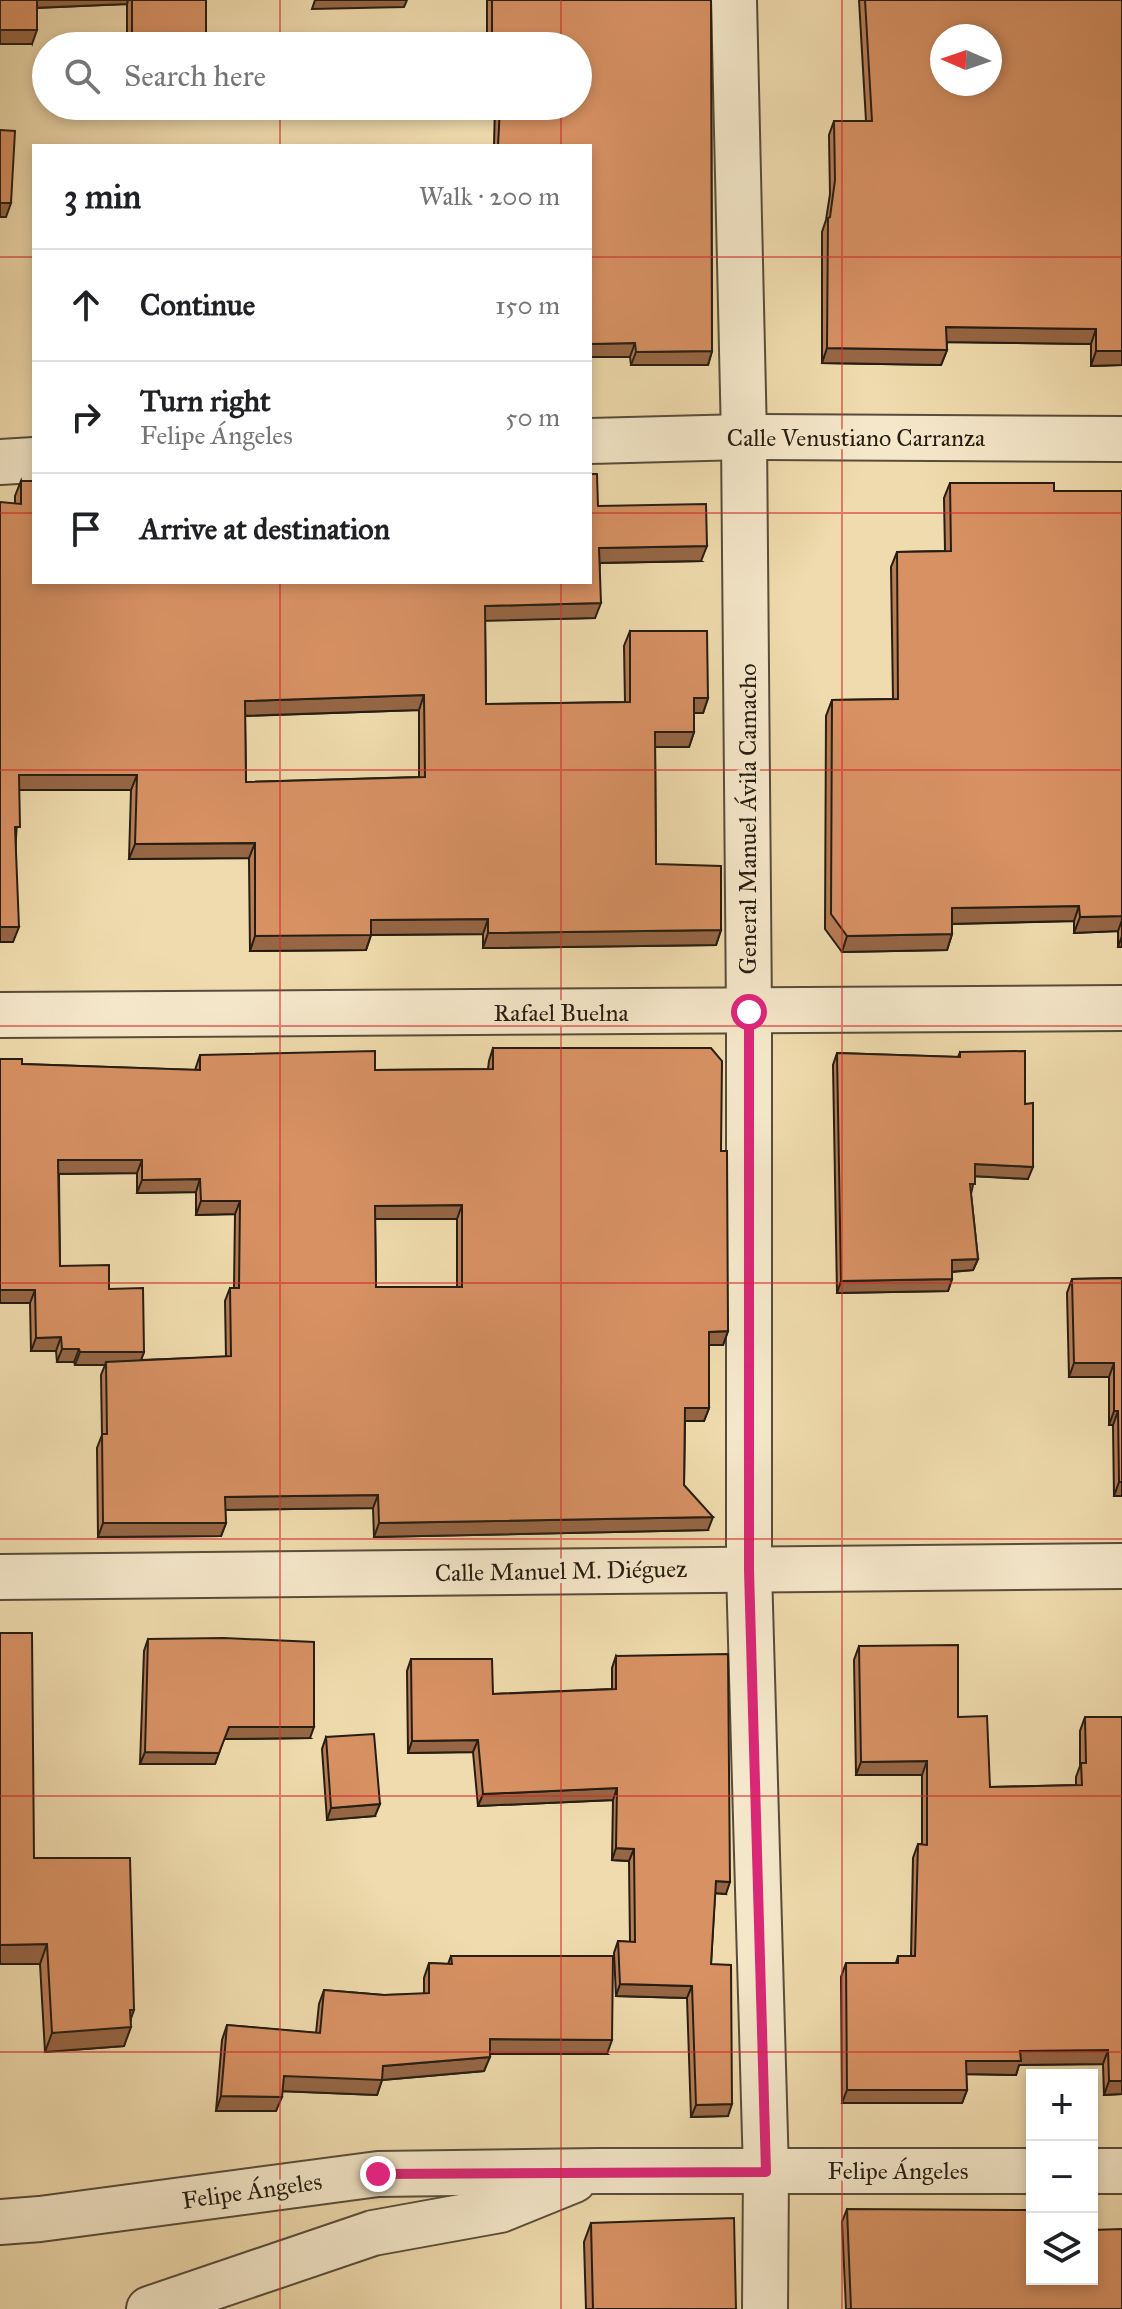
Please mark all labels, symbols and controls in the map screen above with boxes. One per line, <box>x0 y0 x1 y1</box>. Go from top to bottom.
north arrow <box>930 24 1002 96</box>
search box <box>32 32 592 120</box>
icon: search <box>60 54 104 98</box>
text: Search here <box>124 58 266 94</box>
text: 3 min <box>64 176 141 217</box>
text: Walk · 200 m <box>419 180 560 212</box>
icon: ahead <box>64 283 108 327</box>
text: Continue <box>140 287 255 323</box>
text: 150 m <box>495 289 560 321</box>
text: Turn right <box>140 383 271 419</box>
icon: right <box>64 395 108 439</box>
text: 50 m <box>505 401 560 433</box>
text: Felipe Ángeles <box>140 419 293 451</box>
street label: Calle Venustiano Carranza <box>727 423 986 453</box>
icon: arrive <box>64 507 108 551</box>
text: Arrive at destination <box>140 511 390 547</box>
street label: General Manuel Ávila Camacho <box>733 663 763 975</box>
route start <box>731 994 767 1030</box>
street label: Rafael Buelna <box>493 998 629 1028</box>
street label: Calle Manuel M. Diéguez <box>435 1554 687 1588</box>
map controls <box>1026 2069 1098 2285</box>
button: + <box>1026 2069 1098 2141</box>
button: − <box>1026 2141 1098 2213</box>
route end <box>360 2156 396 2192</box>
street label: Felipe Ángeles <box>828 2156 968 2186</box>
street label: Felipe Ángeles <box>180 2166 324 2216</box>
button: layers <box>1026 2213 1098 2285</box>

